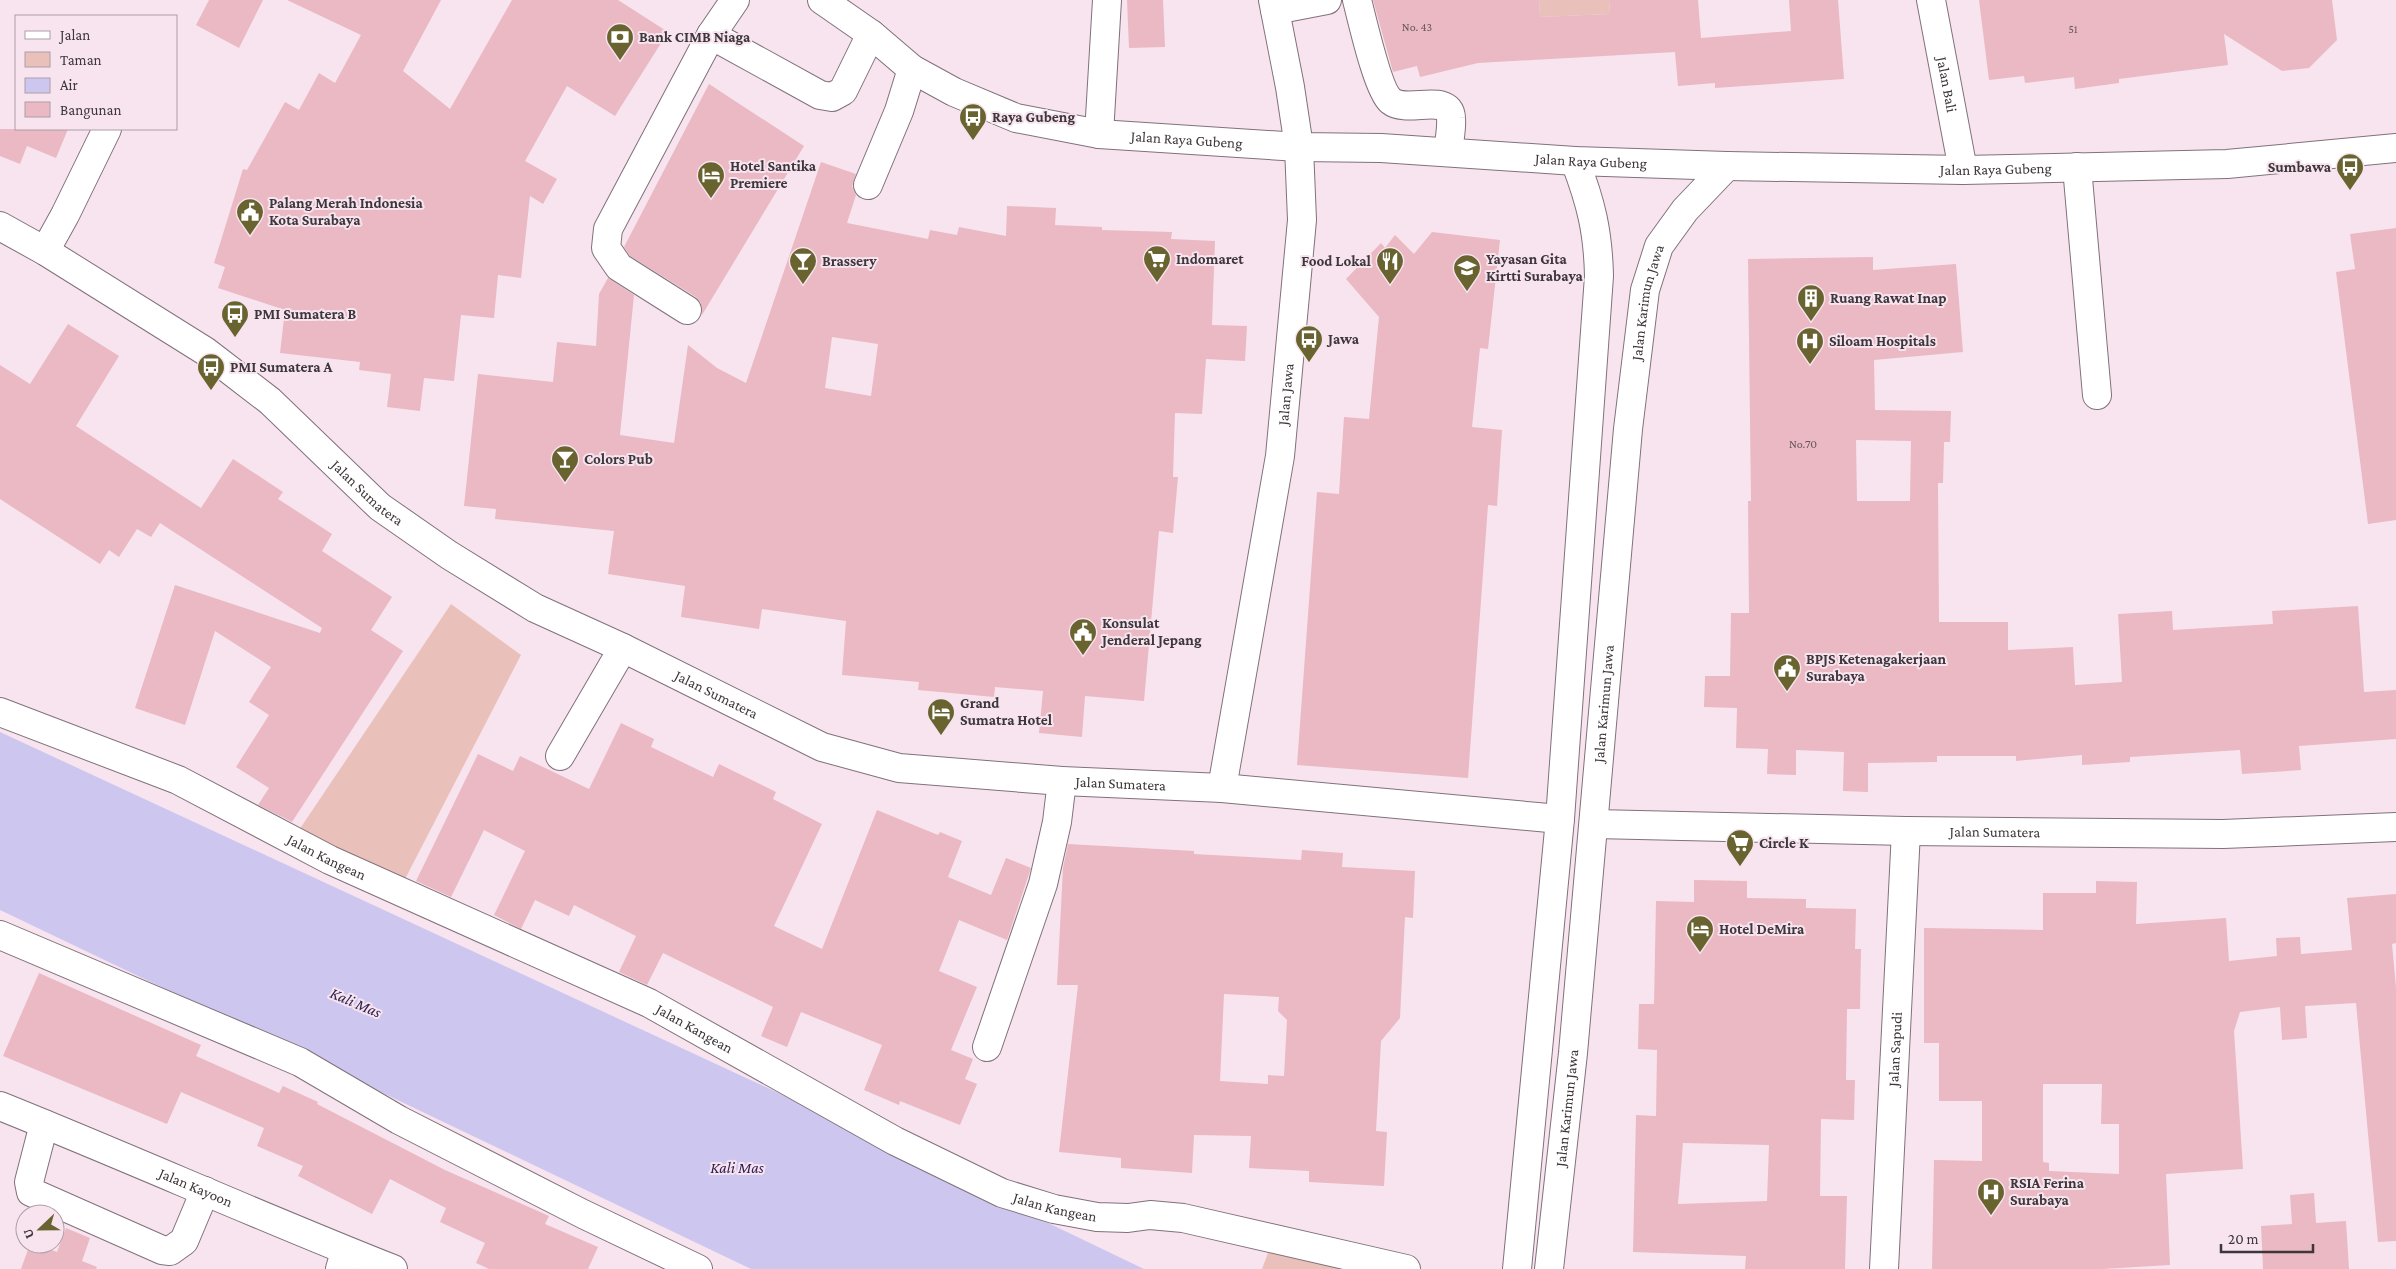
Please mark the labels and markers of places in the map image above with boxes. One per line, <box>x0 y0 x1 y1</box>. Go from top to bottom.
bank icon: Bank CIMB Niaga <box>605 22 635 61</box>
place label: Bank CIMB Niaga <box>639 29 751 45</box>
bus stop icon: Raya Gubeng <box>958 102 988 141</box>
place label: Raya Gubeng <box>992 109 1075 125</box>
bus stop icon: Sumbawa <box>2335 152 2365 191</box>
place label: Hotel Santika Premiere <box>730 158 817 191</box>
place label: Sumbawa <box>2268 159 2332 175</box>
hotel icon: Hotel Santika Premiere <box>696 160 726 199</box>
place label: Palang Merah Indonesia Kota Surabaya <box>269 195 423 228</box>
public building icon: Palang Merah Indonesia Kota Surabaya <box>235 197 265 236</box>
supermarket icon: Indomaret <box>1142 244 1172 283</box>
bar icon: Brassery <box>788 246 818 285</box>
restaurant icon: Food Lokal <box>1375 246 1405 285</box>
place label: Indomaret <box>1176 251 1244 267</box>
place label: Yayasan Gita Kirtti Surabaya <box>1486 251 1584 284</box>
place label: Brassery <box>822 253 877 269</box>
place label: Food Lokal <box>1301 253 1372 269</box>
school or university icon: Yayasan Gita Kirtti Surabaya <box>1452 253 1482 292</box>
building icon: Ruang Rawat Inap <box>1796 283 1826 322</box>
place label: Ruang Rawat Inap <box>1830 290 1947 306</box>
bus stop icon: PMI Sumatera B <box>220 299 250 338</box>
place label: PMI Sumatera B <box>254 306 356 322</box>
bus stop icon: Jawa <box>1294 324 1324 363</box>
hospital icon: Siloam Hospitals <box>1795 326 1825 365</box>
place label: Jawa <box>1326 331 1360 347</box>
place label: Siloam Hospitals <box>1829 333 1936 349</box>
bus stop icon: PMI Sumatera A <box>196 352 226 391</box>
place label: PMI Sumatera A <box>230 359 333 375</box>
bar icon: Colors Pub <box>550 444 580 483</box>
place label: Colors Pub <box>584 451 653 467</box>
place label: Konsulat Jenderal Jepang <box>1100 615 1202 648</box>
public building icon: Konsulat Jenderal Jepang <box>1068 617 1098 656</box>
place label: BPJS Ketenagakerjaan Surabaya <box>1806 651 1947 684</box>
public building icon: BPJS Ketenagakerjaan Surabaya <box>1772 653 1802 692</box>
place label: Grand Sumatra Hotel <box>960 695 1053 728</box>
hotel icon: Grand Sumatra Hotel <box>926 697 956 736</box>
supermarket icon: Circle K <box>1725 828 1755 867</box>
place label: Circle K <box>1759 835 1809 851</box>
hotel icon: Hotel DeMira <box>1685 914 1715 953</box>
place label: Hotel DeMira <box>1719 921 1805 937</box>
place label: RSIA Ferina Surabaya <box>2010 1175 2085 1208</box>
hospital icon: RSIA Ferina Surabaya <box>1976 1177 2006 1216</box>

